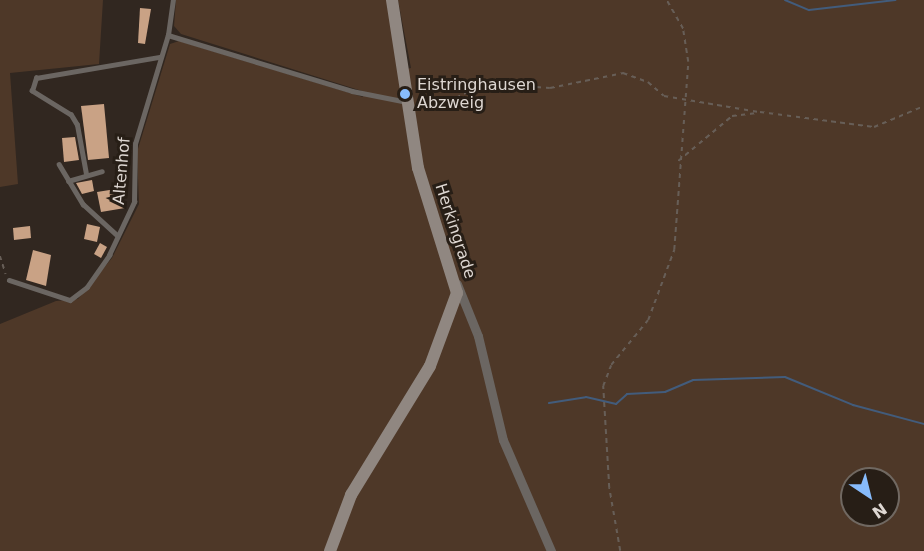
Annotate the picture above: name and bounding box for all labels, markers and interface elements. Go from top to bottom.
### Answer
place label: Eistringhausen Abzweig [417,75,536,113]
marker: Eistringhausen Abzweig [398,87,412,101]
street label: Altenhof [110,137,134,205]
street label: Herkingrade [431,181,479,281]
north arrow [840,467,900,527]
text: N [869,499,890,522]

